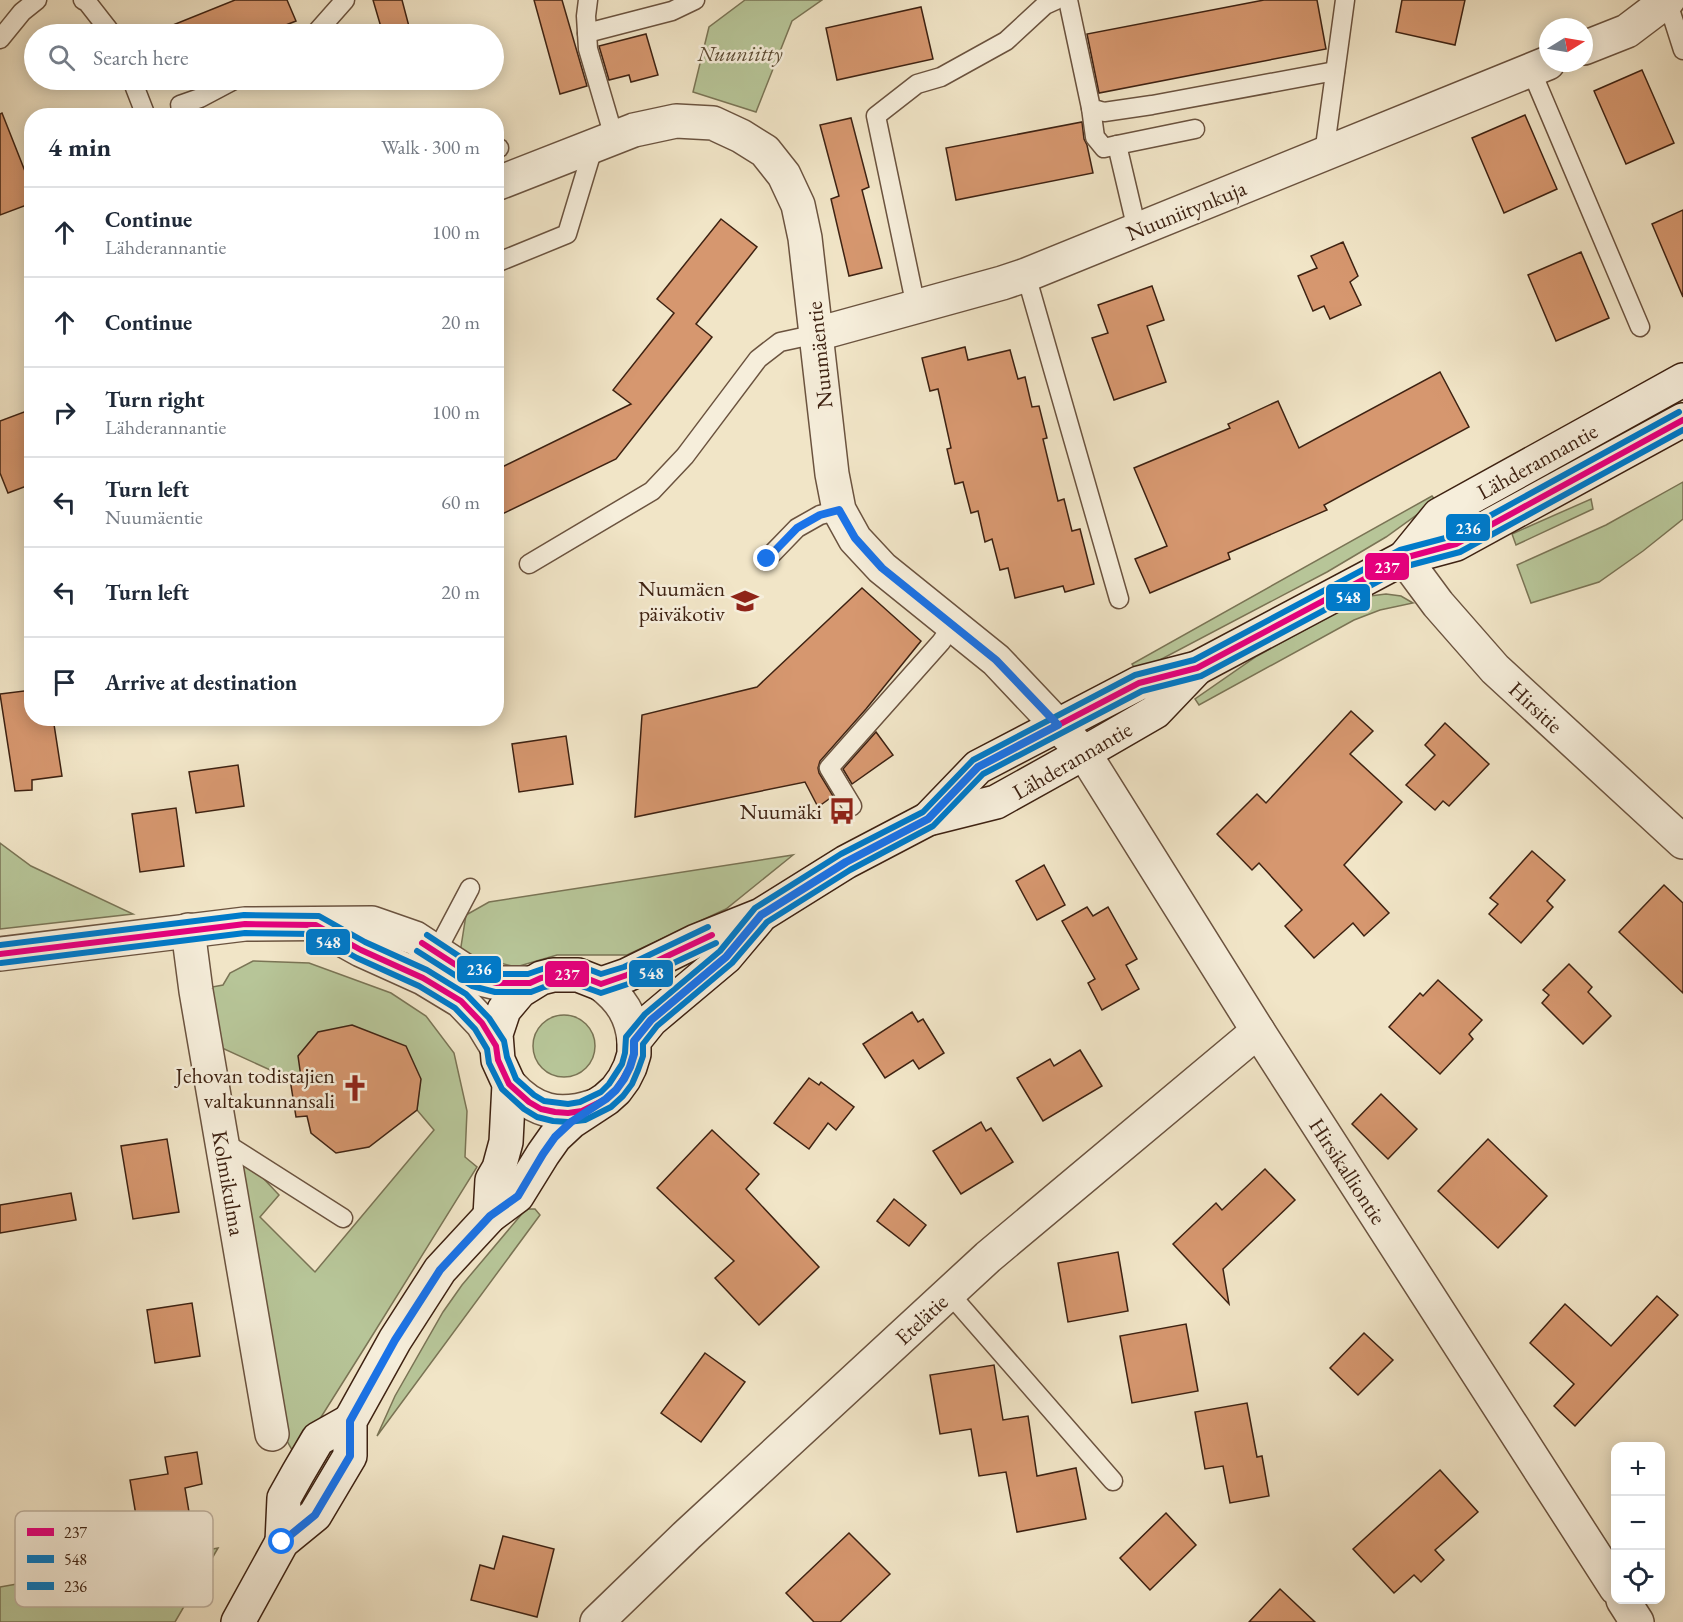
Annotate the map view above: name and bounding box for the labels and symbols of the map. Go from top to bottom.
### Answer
north arrow [1539,18,1593,72]
park label: Nuuniitty [696,39,783,68]
street label: Nuuniitynkuja [1122,173,1251,248]
street label: Nuumäentie [799,300,840,410]
street label: Lähderannantie [1472,416,1603,506]
line badge: 236 [1445,513,1491,542]
text: 236 [1455,518,1481,539]
route end [753,545,779,571]
line badge: 237 [1364,552,1410,581]
text: 237 [1374,557,1400,578]
place label: Nuumäen päiväkotiv [638,574,725,628]
line badge: 548 [1325,583,1371,612]
school or university icon: Nuumäen päiväkotiv [730,586,760,616]
text: 548 [1335,587,1361,608]
street label: Hirsitie [1502,675,1569,740]
street label: Lähderannantie [1007,714,1138,806]
bus stop icon: Nuumäki [827,796,857,826]
place label: Nuumäki [740,797,822,826]
line badge: 548 [305,928,351,956]
text: 548 [315,932,341,953]
line badge: 236 [456,955,502,984]
text: 236 [466,959,492,980]
line badge: 548 [628,959,674,988]
line badge: 237 [544,960,590,988]
text: 548 [638,963,664,984]
text: 237 [554,964,580,985]
place label: Jehovan todistajien valtakunnansali [173,1061,335,1115]
church icon: Jehovan todistajien valtakunnansali [340,1073,370,1103]
street label: Hirsikalliontie [1302,1112,1393,1230]
street label: Kolmikulma [205,1128,252,1238]
street label: Etelätie [889,1287,954,1351]
legend [15,1511,213,1607]
text: 237 [64,1522,87,1543]
route start [268,1528,294,1554]
text: 548 [64,1549,87,1570]
text: 236 [64,1576,87,1597]

